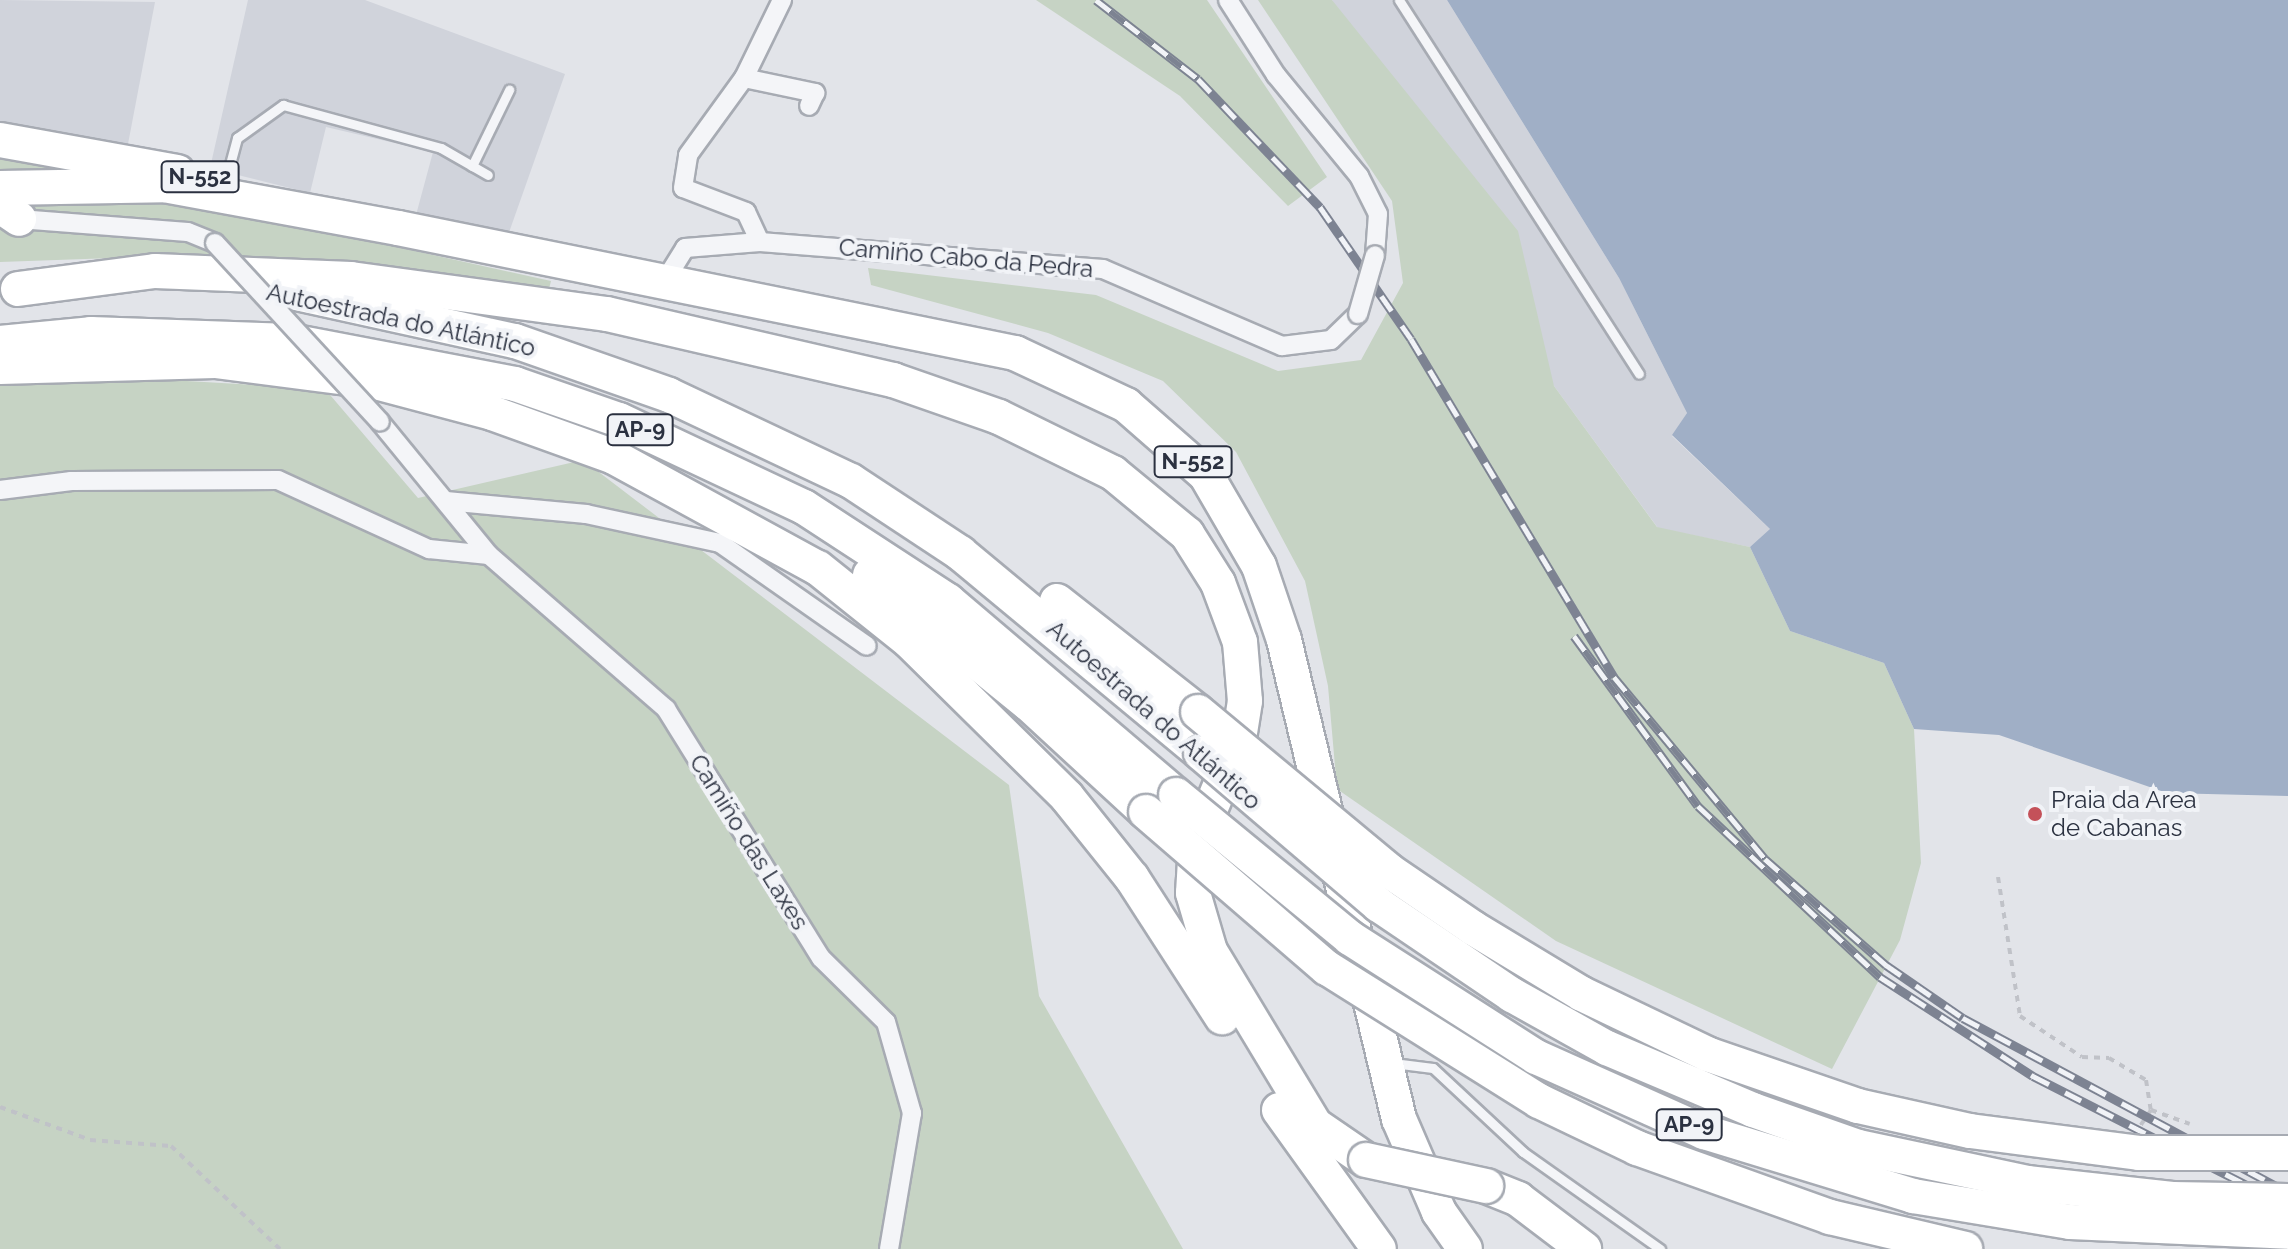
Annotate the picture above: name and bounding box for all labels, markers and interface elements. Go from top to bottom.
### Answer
road number: N-552 [160,159,240,195]
street label: Camiño Cabo da Pedra [838,233,1094,283]
street label: Autoestrada do Atlántico [264,277,538,363]
road number: AP-9 [606,412,674,448]
road number: N-552 [1153,444,1233,480]
street label: Autoestrada do Atlántico [1041,614,1267,816]
street label: Camiño das Laxes [683,749,815,935]
place label: Praia da Area de Cabanas [2051,786,2197,842]
marker: Praia da Area de Cabanas [2026,805,2044,823]
road number: AP-9 [1655,1107,1723,1143]

